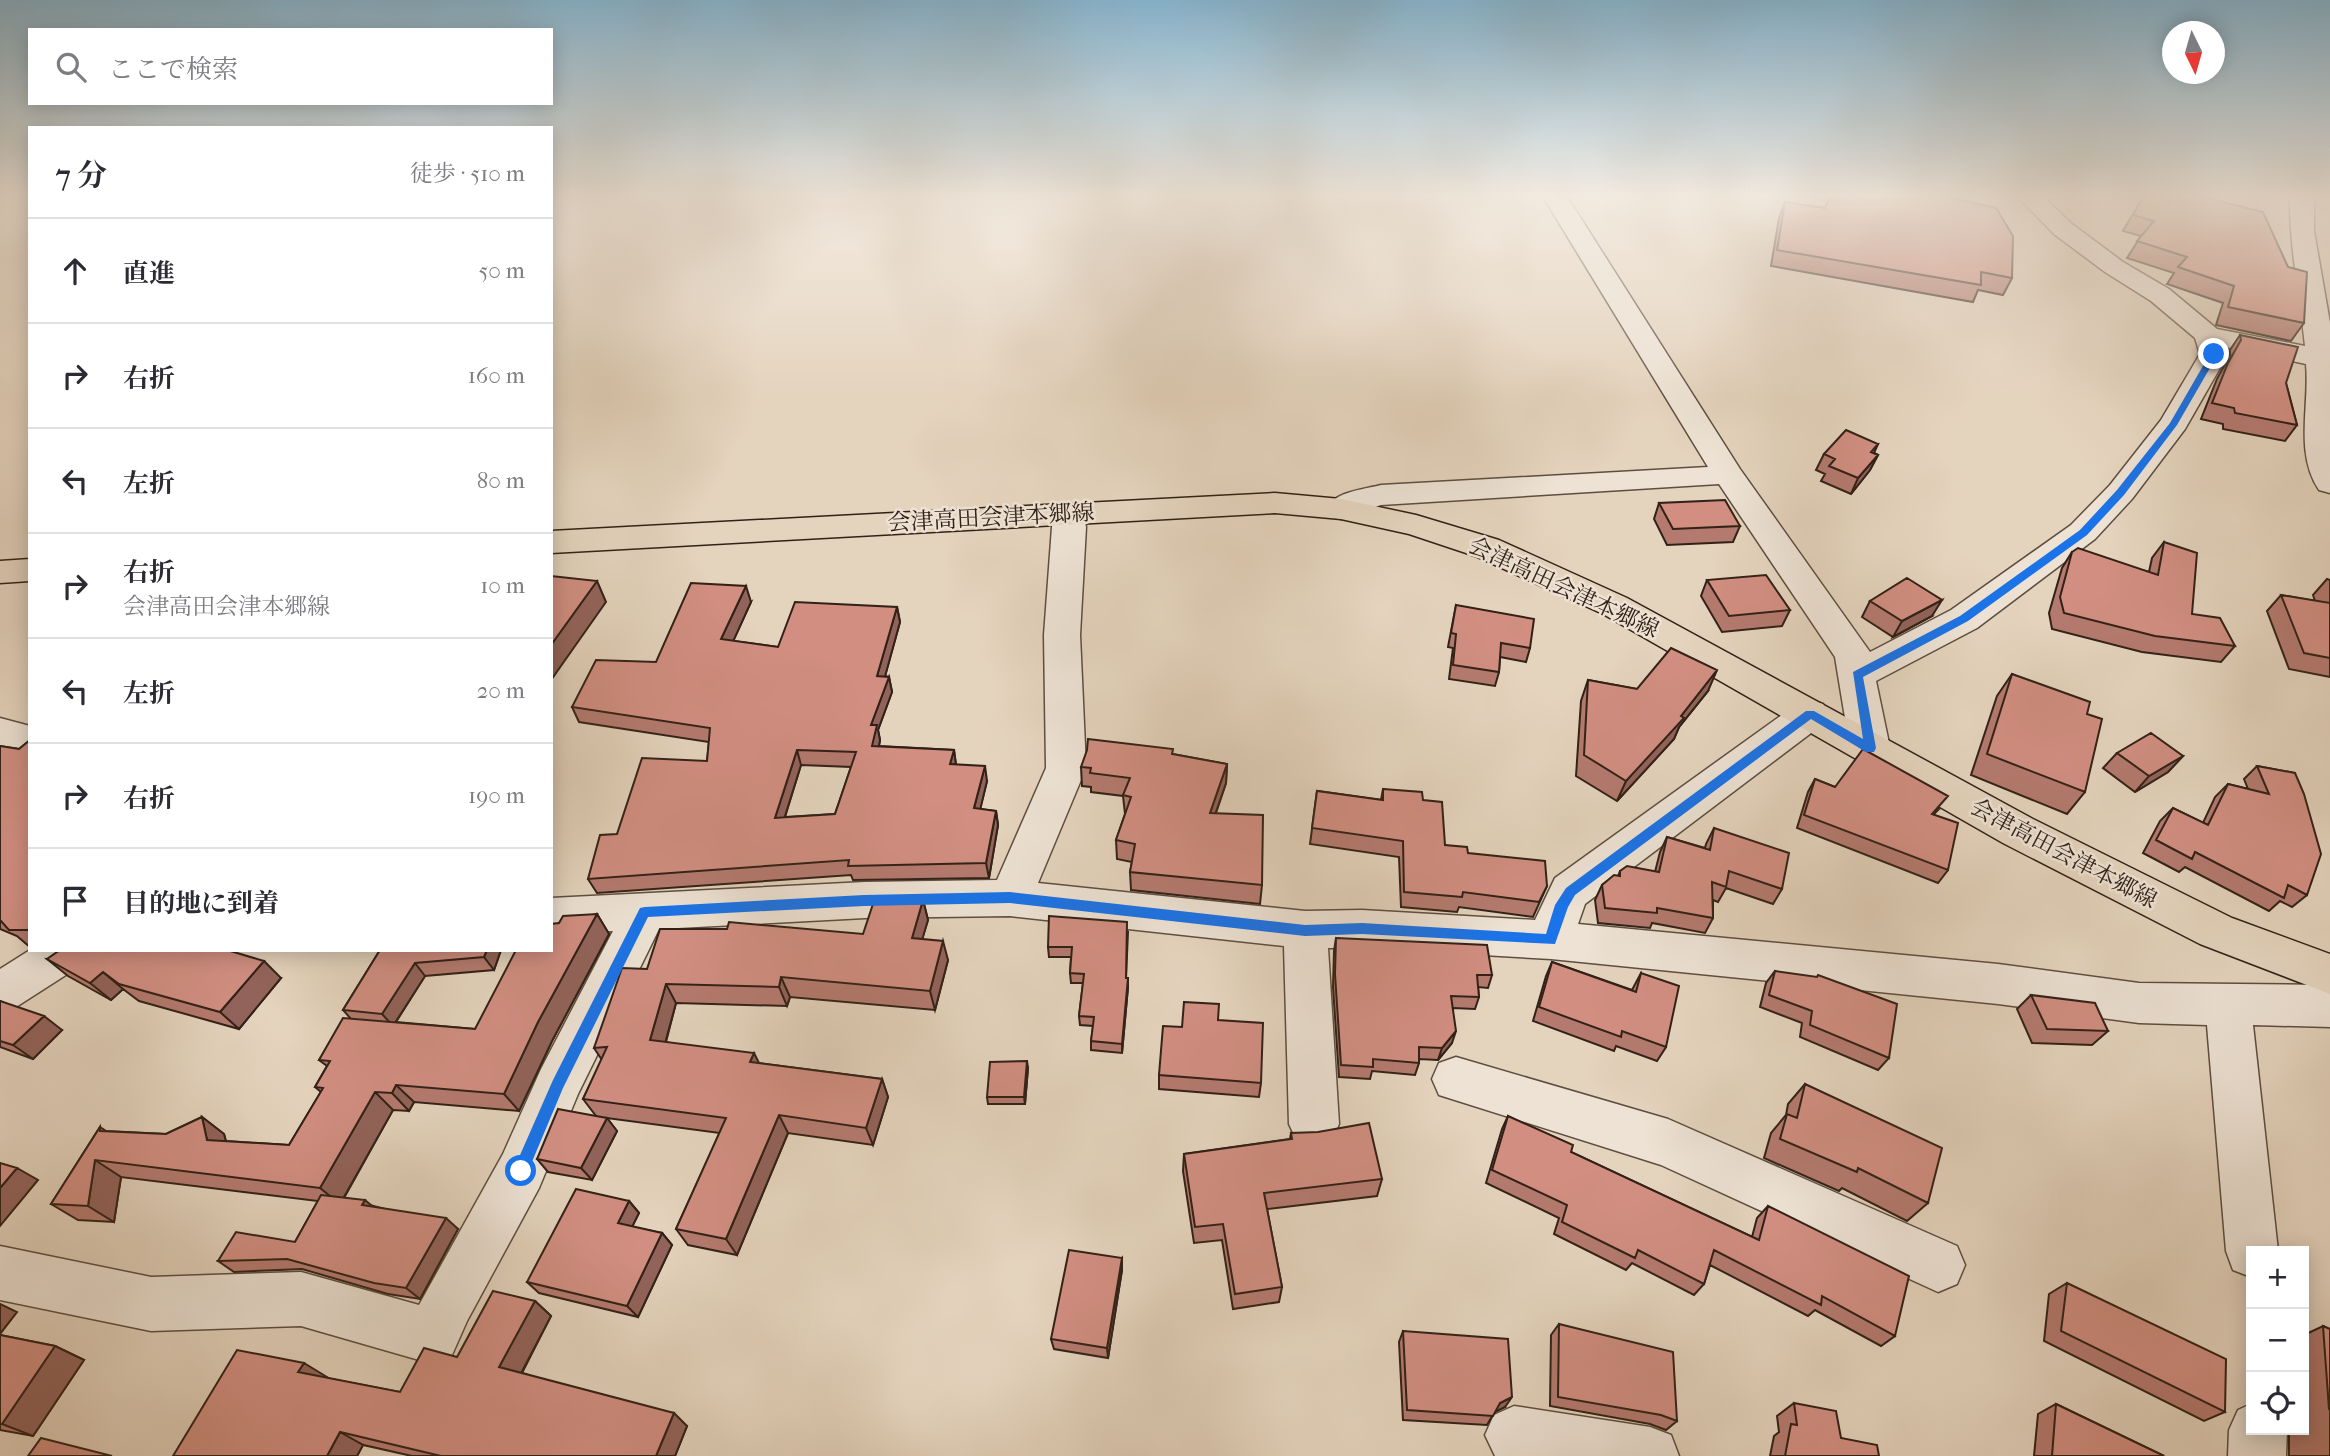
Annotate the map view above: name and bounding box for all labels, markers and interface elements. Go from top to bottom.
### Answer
north arrow [2162,21,2225,84]
search box [28,28,553,105]
icon: search [52,48,90,86]
text: ここで検索 [108,54,238,85]
text: 7 分 [56,158,107,193]
text: 徒歩 · 510 m [410,160,525,187]
icon: ahead [56,252,94,290]
text: 50 m [478,257,525,284]
text: 直進 [123,258,175,289]
route end [2198,338,2229,369]
icon: right [56,357,94,395]
text: 160 m [468,362,525,389]
text: 右折 [123,363,175,394]
icon: left [56,462,94,500]
text: 80 m [477,467,525,494]
text: 左折 [123,468,175,499]
street label: 会津高田会津本郷線 [887,499,1095,536]
street label: 会津高田会津本郷線 [1464,531,1663,643]
text: 右折 [123,557,175,588]
icon: right [56,567,94,605]
text: 10 m [480,572,525,599]
text: 会津高田会津本郷線 [123,593,330,620]
icon: left [56,672,94,710]
text: 20 m [476,677,525,704]
text: 左折 [123,678,175,709]
icon: right [56,777,94,815]
text: 190 m [468,782,525,809]
text: 右折 [123,783,175,814]
street label: 会津高田会津本郷線 [1966,793,2161,914]
icon: arrive [56,882,94,920]
text: 目的地に到着 [123,888,279,919]
route start [505,1155,536,1186]
map controls [2246,1246,2309,1435]
button: + [2246,1246,2309,1309]
button: − [2246,1309,2309,1372]
button: locate [2246,1372,2309,1435]

